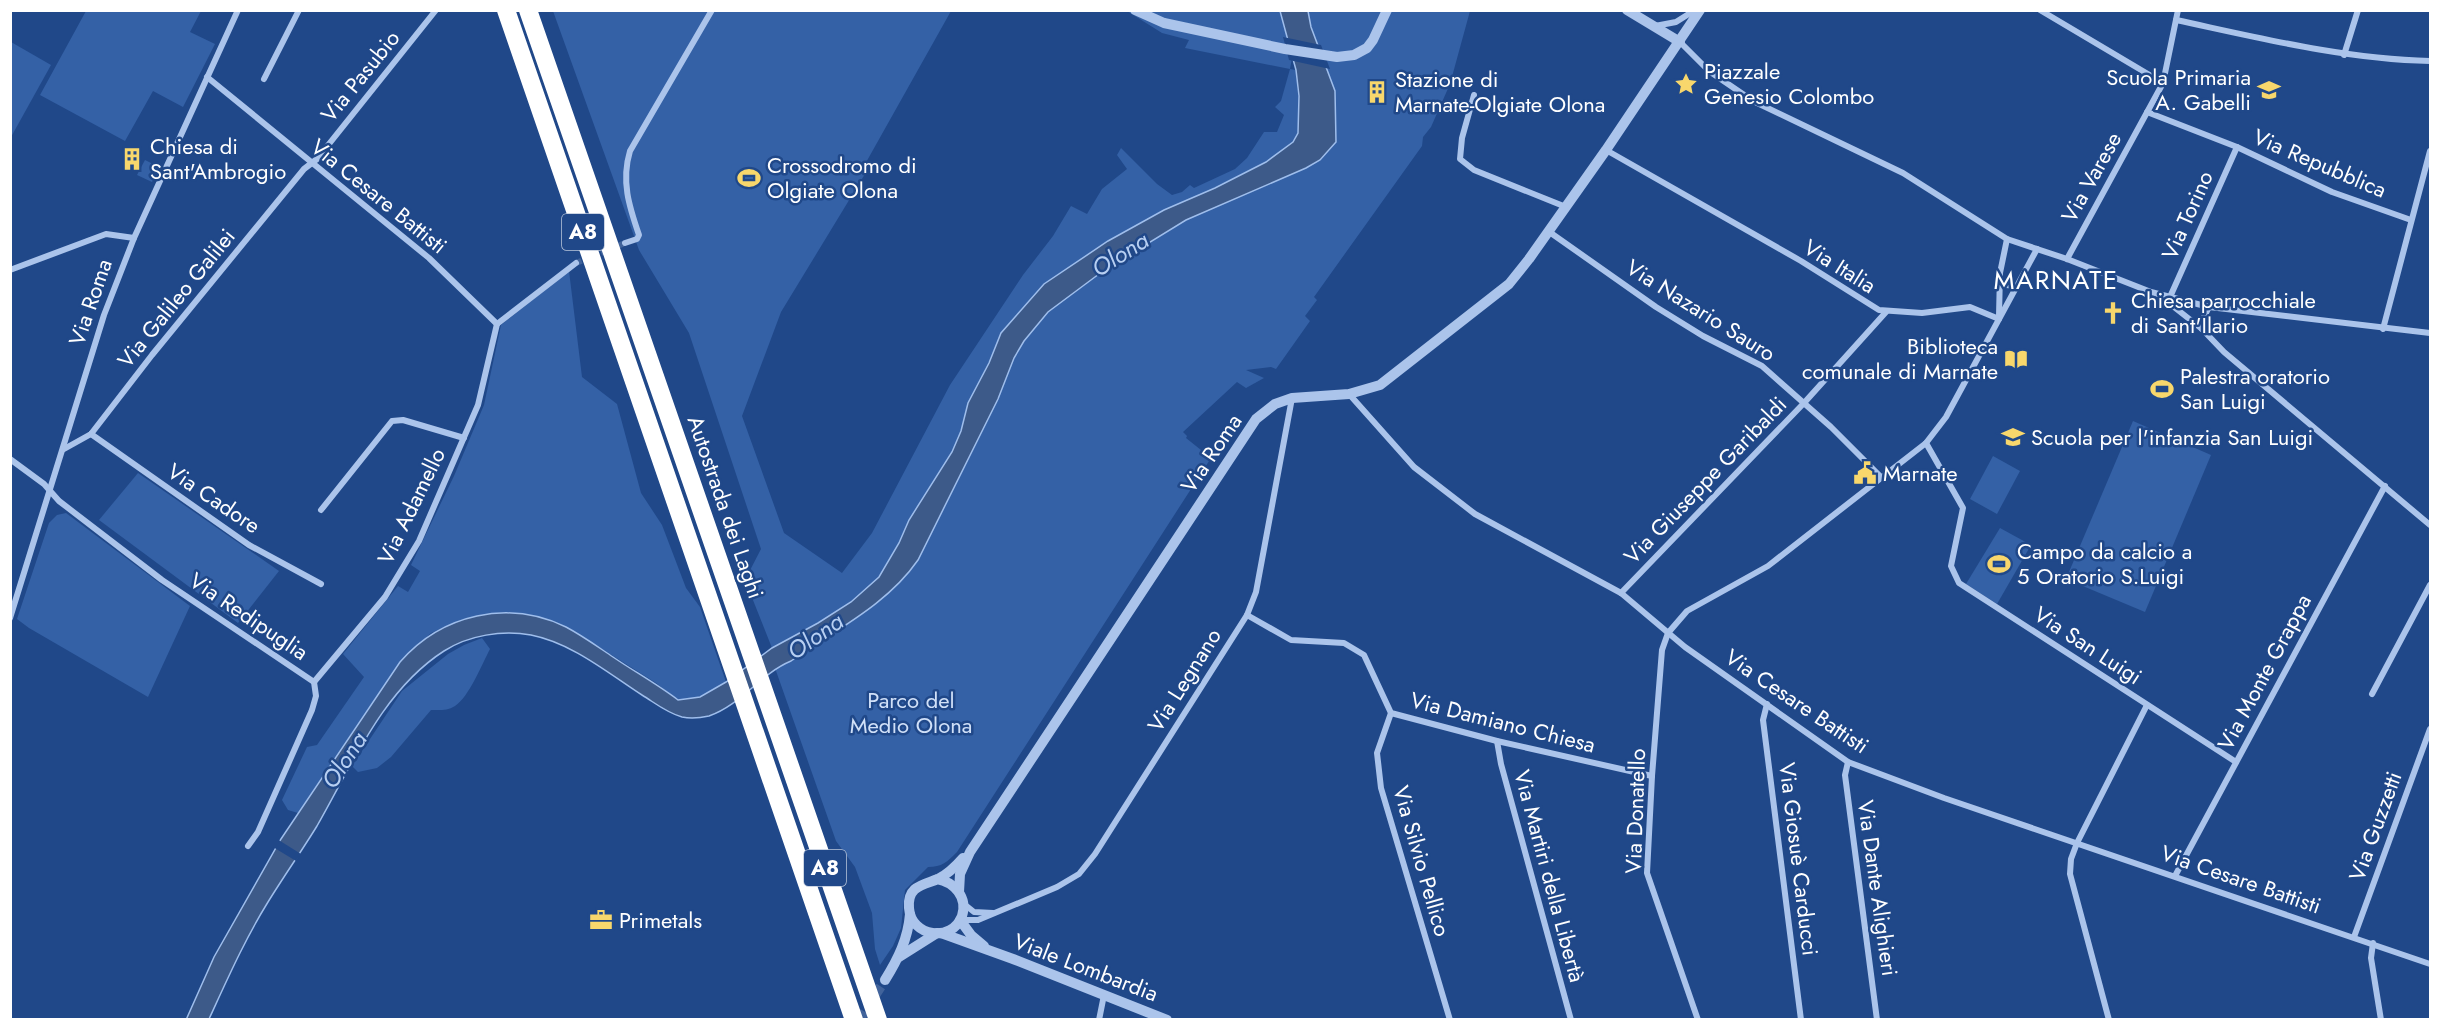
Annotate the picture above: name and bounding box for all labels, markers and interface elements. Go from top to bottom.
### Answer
street label: Via Pasubio [313,23,407,129]
place label: Piazzale Genesio Colombo [1704,55,1874,112]
place label: Scuola Primaria A. Gabelli [2106,61,2251,118]
place label: Stazione di Marnate-Olgiate Olona [1395,63,1605,120]
place icon: Piazzale Genesio Colombo [1673,71,1699,97]
school or university icon: Scuola Primaria A. Gabelli [2256,77,2282,103]
building icon: Stazione di Marnate-Olgiate Olona [1364,79,1390,105]
street label: Via Repubblica [2248,121,2392,205]
street label: Via Varese [2053,126,2129,228]
place label: Chiesa di Sant'Ambrogio [150,130,286,187]
street label: Via Cesare Battisti [304,131,454,261]
building icon: Chiesa di Sant'Ambrogio [119,146,145,172]
place label: Crossodromo di Olgiate Olona [767,149,917,206]
sports icon: Crossodromo di Olgiate Olona [736,165,762,191]
street label: Via Torino [2153,165,2221,265]
road number: A8 [562,214,604,250]
street label: Via Galileo Galilei [110,221,242,375]
water label: Olona [1084,223,1156,285]
street label: Via Italia [1798,231,1882,301]
street label: Via Nazario Sauro [1620,251,1782,369]
street label: Via Roma [60,254,120,350]
district label: MARNATE [1993,261,2119,299]
place label: Chiesa parrocchiale di Sant'Ilario [2131,284,2316,341]
church icon: Chiesa parrocchiale di Sant'Ilario [2100,300,2126,326]
place label: Biblioteca comunale di Marnate [1802,330,1998,387]
library icon: Biblioteca comunale di Marnate [2003,346,2029,372]
place label: Palestra oratorio San Luigi [2180,360,2330,417]
sports icon: Palestra oratorio San Luigi [2149,376,2175,402]
street label: Via Giuseppe Garibaldi [1616,389,1794,571]
street label: Via Roma [1173,407,1249,499]
street label: Autostrada dei Laghi [680,411,772,603]
place label: Scuola per l'infanzia San Luigi [2031,421,2313,453]
school or university icon: Scuola per l'infanzia San Luigi [2000,424,2026,450]
street label: Via Adamello [369,443,453,569]
street label: Via Cadore [161,455,267,541]
place label: Marnate [1883,457,1958,489]
public building icon: Marnate [1852,460,1878,486]
place label: Campo da calcio a 5 Oratorio S.Luigi [2017,535,2192,592]
sports icon: Campo da calcio a 5 Oratorio S.Luigi [1986,551,2012,577]
street label: Via Redipuglia [183,564,315,668]
street label: Via Monte Grappa [2209,588,2319,756]
street label: Via San Luigi [2028,598,2148,692]
water label: Olona [780,604,850,668]
street label: Via Legnano [1139,622,1229,738]
street label: Via Cesare Battisti [1719,641,1875,761]
park label: Parco del Medio Olona [850,684,972,741]
street label: Via Damiano Chiesa [1407,684,1599,760]
water label: Olona [312,724,376,796]
street label: Via Donatello [1617,748,1653,874]
street label: Via Giosuè Carducci [1771,760,1827,958]
street label: Via Martiri della Libertà [1506,766,1594,986]
street label: Via Guzzetti [2340,767,2410,885]
street label: Via Silvio Pellico [1385,782,1459,940]
street label: Via Dante Alighieri [1850,798,1906,978]
street label: Via Cesare Battisti [2157,837,2325,921]
road number: A8 [804,850,846,886]
place label: Primetals [619,904,702,936]
office icon: Primetals [588,907,614,933]
street label: Viale Lombardia [1009,925,1163,1009]

